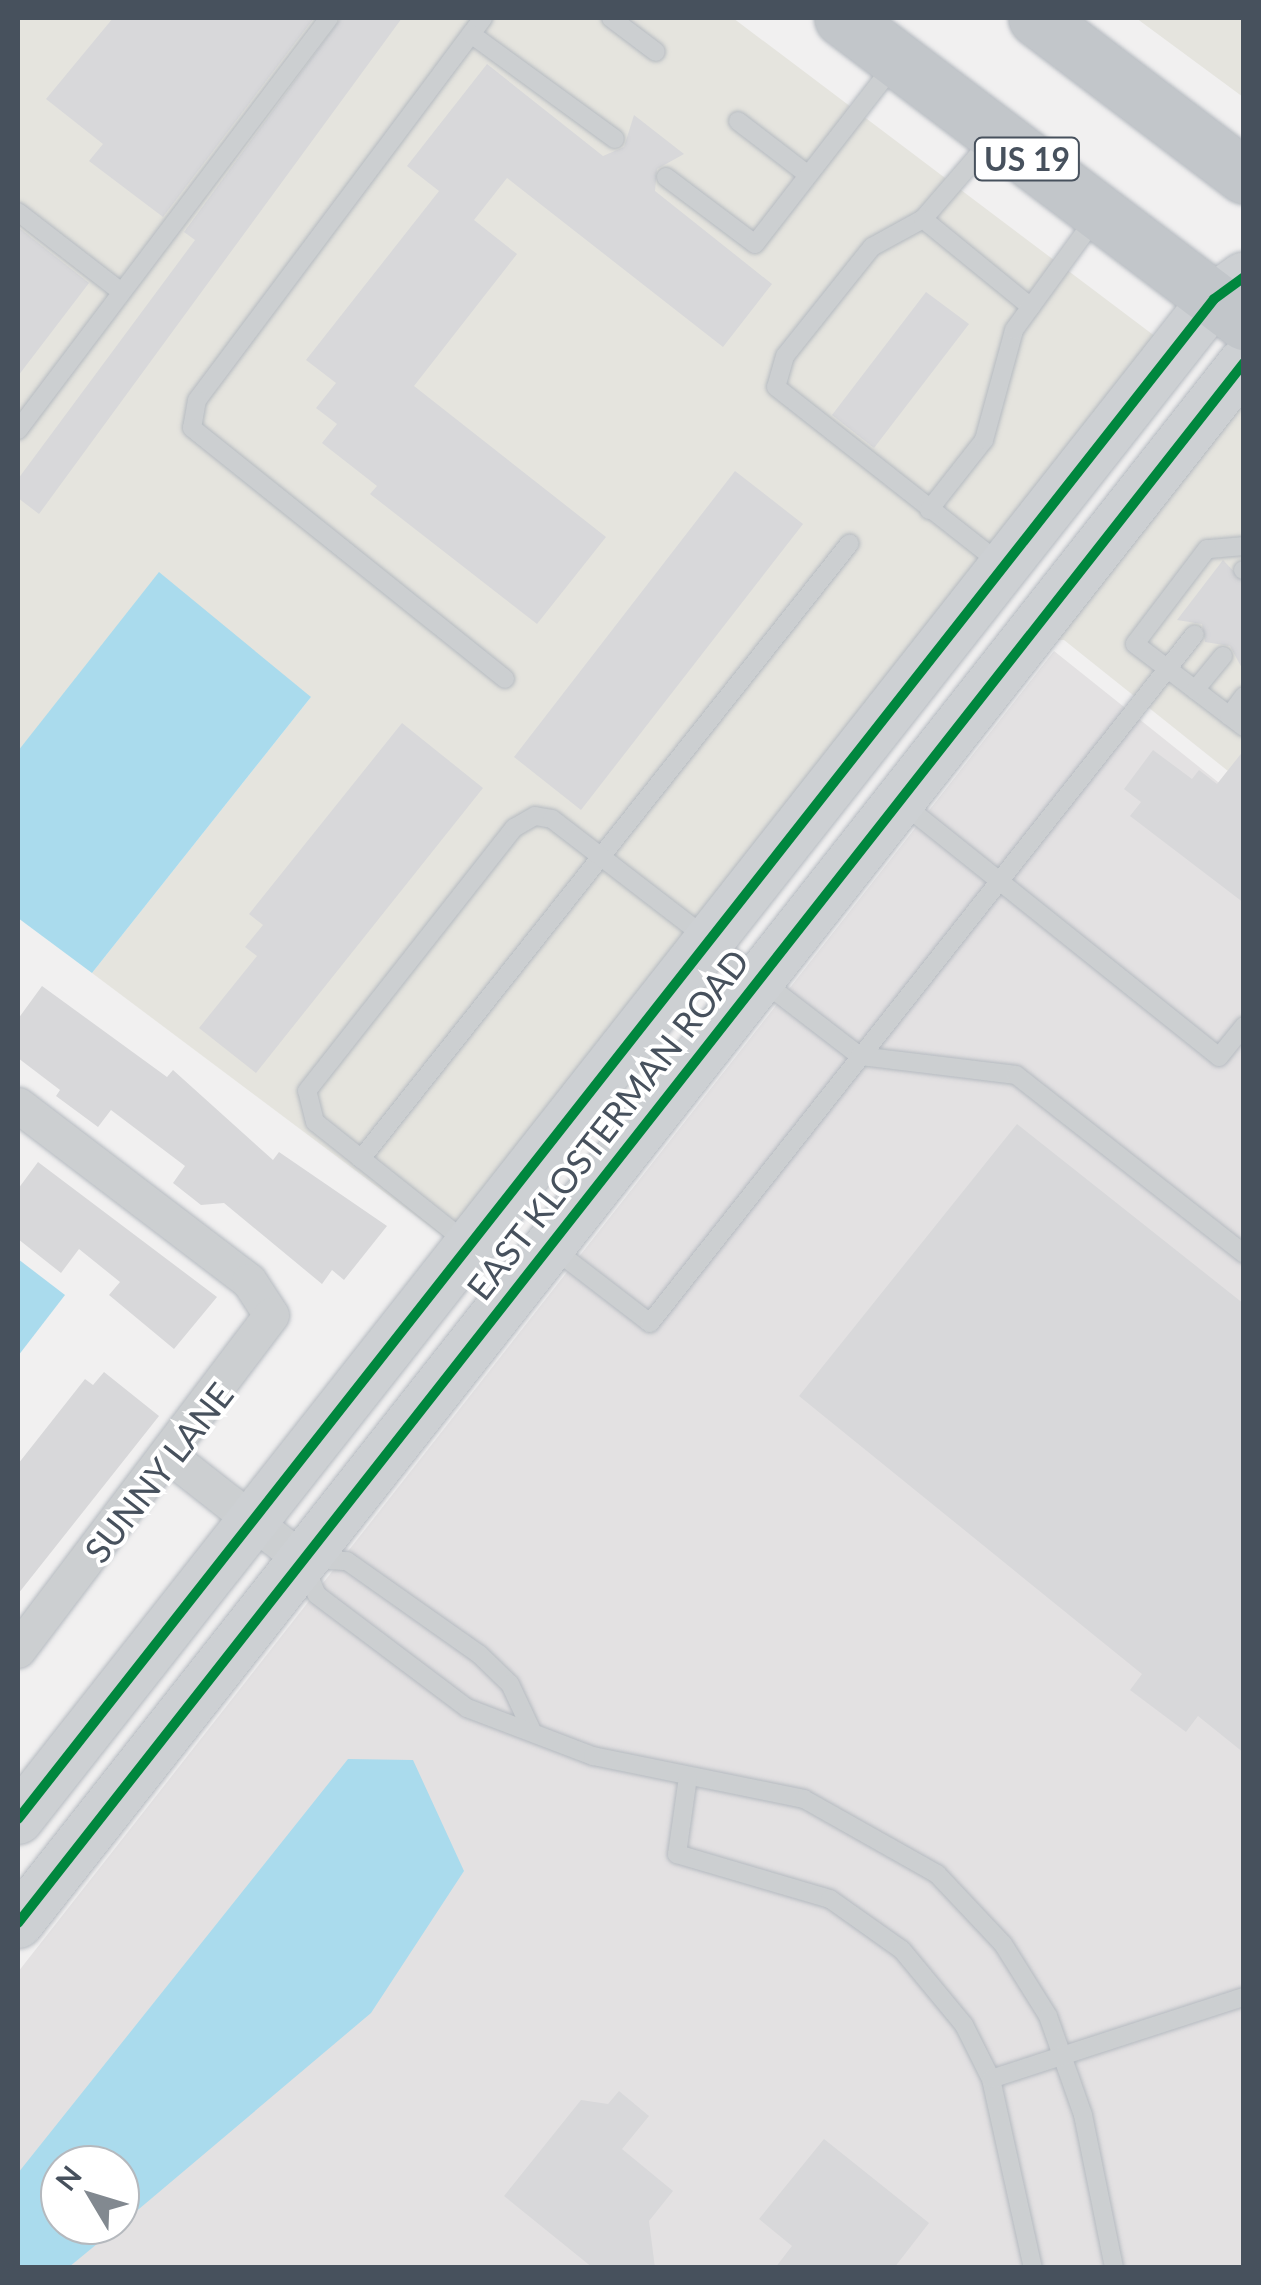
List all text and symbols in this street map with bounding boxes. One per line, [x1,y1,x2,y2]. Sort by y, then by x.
road number: US 19 [972,132,1082,186]
street label: EAST KLOSTERMAN ROAD [457,940,757,1308]
street label: SUNNY LANE [74,1373,242,1571]
north arrow [40,2145,140,2245]
text: N [48,2159,88,2197]

